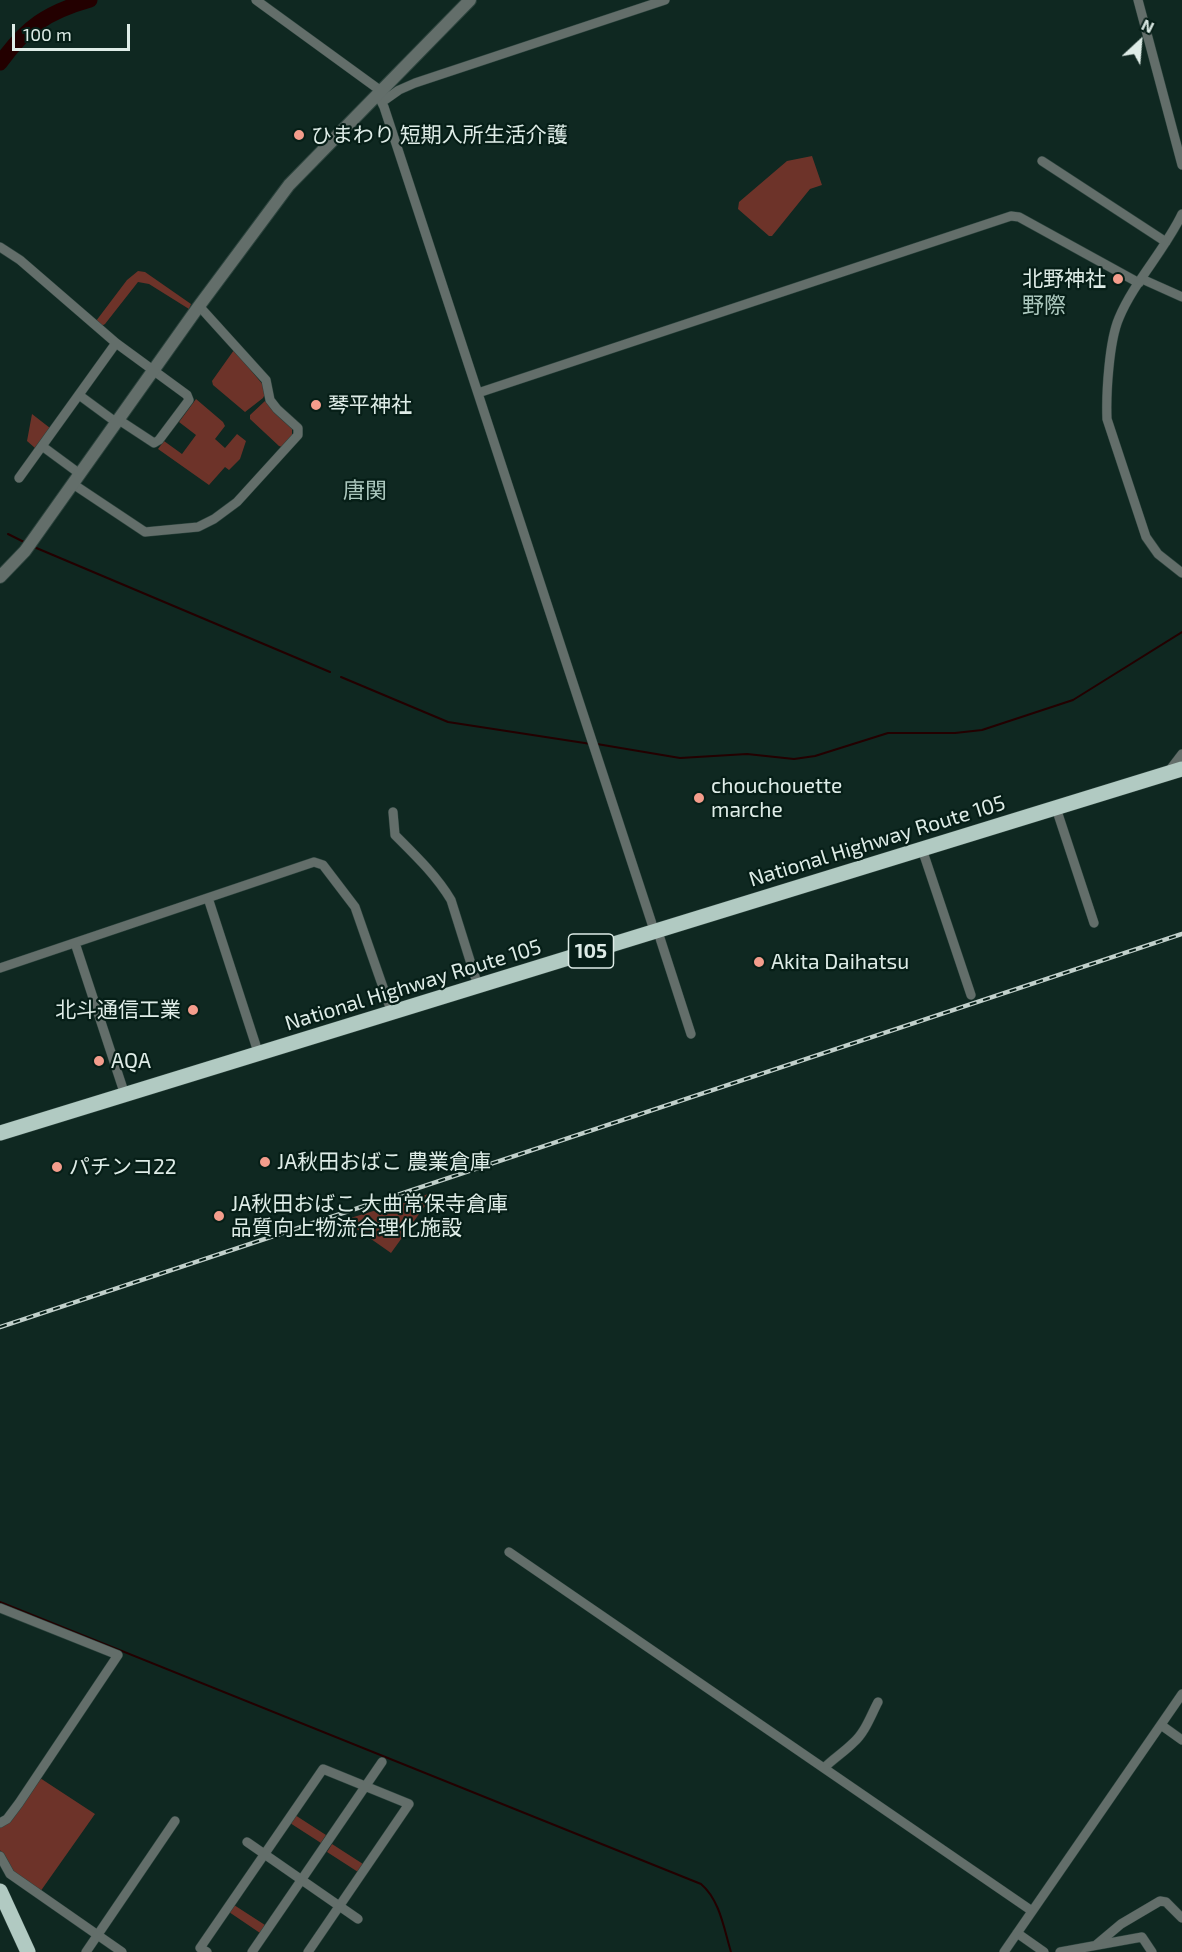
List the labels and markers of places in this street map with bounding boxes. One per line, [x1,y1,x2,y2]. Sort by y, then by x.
place label: ひまわり 短期入所生活介護 [311,122,568,148]
marker: ひまわり 短期入所生活介護 [292,128,306,142]
place label: 北野神社 [1022,266,1106,292]
marker: 北野神社 [1111,272,1125,286]
place label: 琴平神社 [328,392,412,418]
marker: 琴平神社 [309,398,323,412]
place label: chouchouette marche [711,773,842,823]
marker: chouchouette marche [692,791,706,805]
place label: Akita Daihatsu [771,949,909,975]
marker: Akita Daihatsu [752,955,766,969]
place label: 北斗通信工業 [55,997,181,1023]
marker: 北斗通信工業 [186,1003,200,1017]
place label: AQA [111,1048,151,1074]
marker: AQA [92,1054,106,1068]
place label: JA秋田おばこ 農業倉庫 [277,1149,491,1175]
place label: パチンコ22 [69,1154,177,1180]
marker: JA秋田おばこ 農業倉庫 [258,1155,272,1169]
marker: パチンコ22 [50,1160,64,1174]
place label: JA秋田おばこ 大曲常保寺倉庫 品質向上物流合理化施設 [231,1191,508,1241]
marker: JA秋田おばこ 大曲常保寺倉庫 品質向上物流合理化施設 [212,1209,226,1223]

